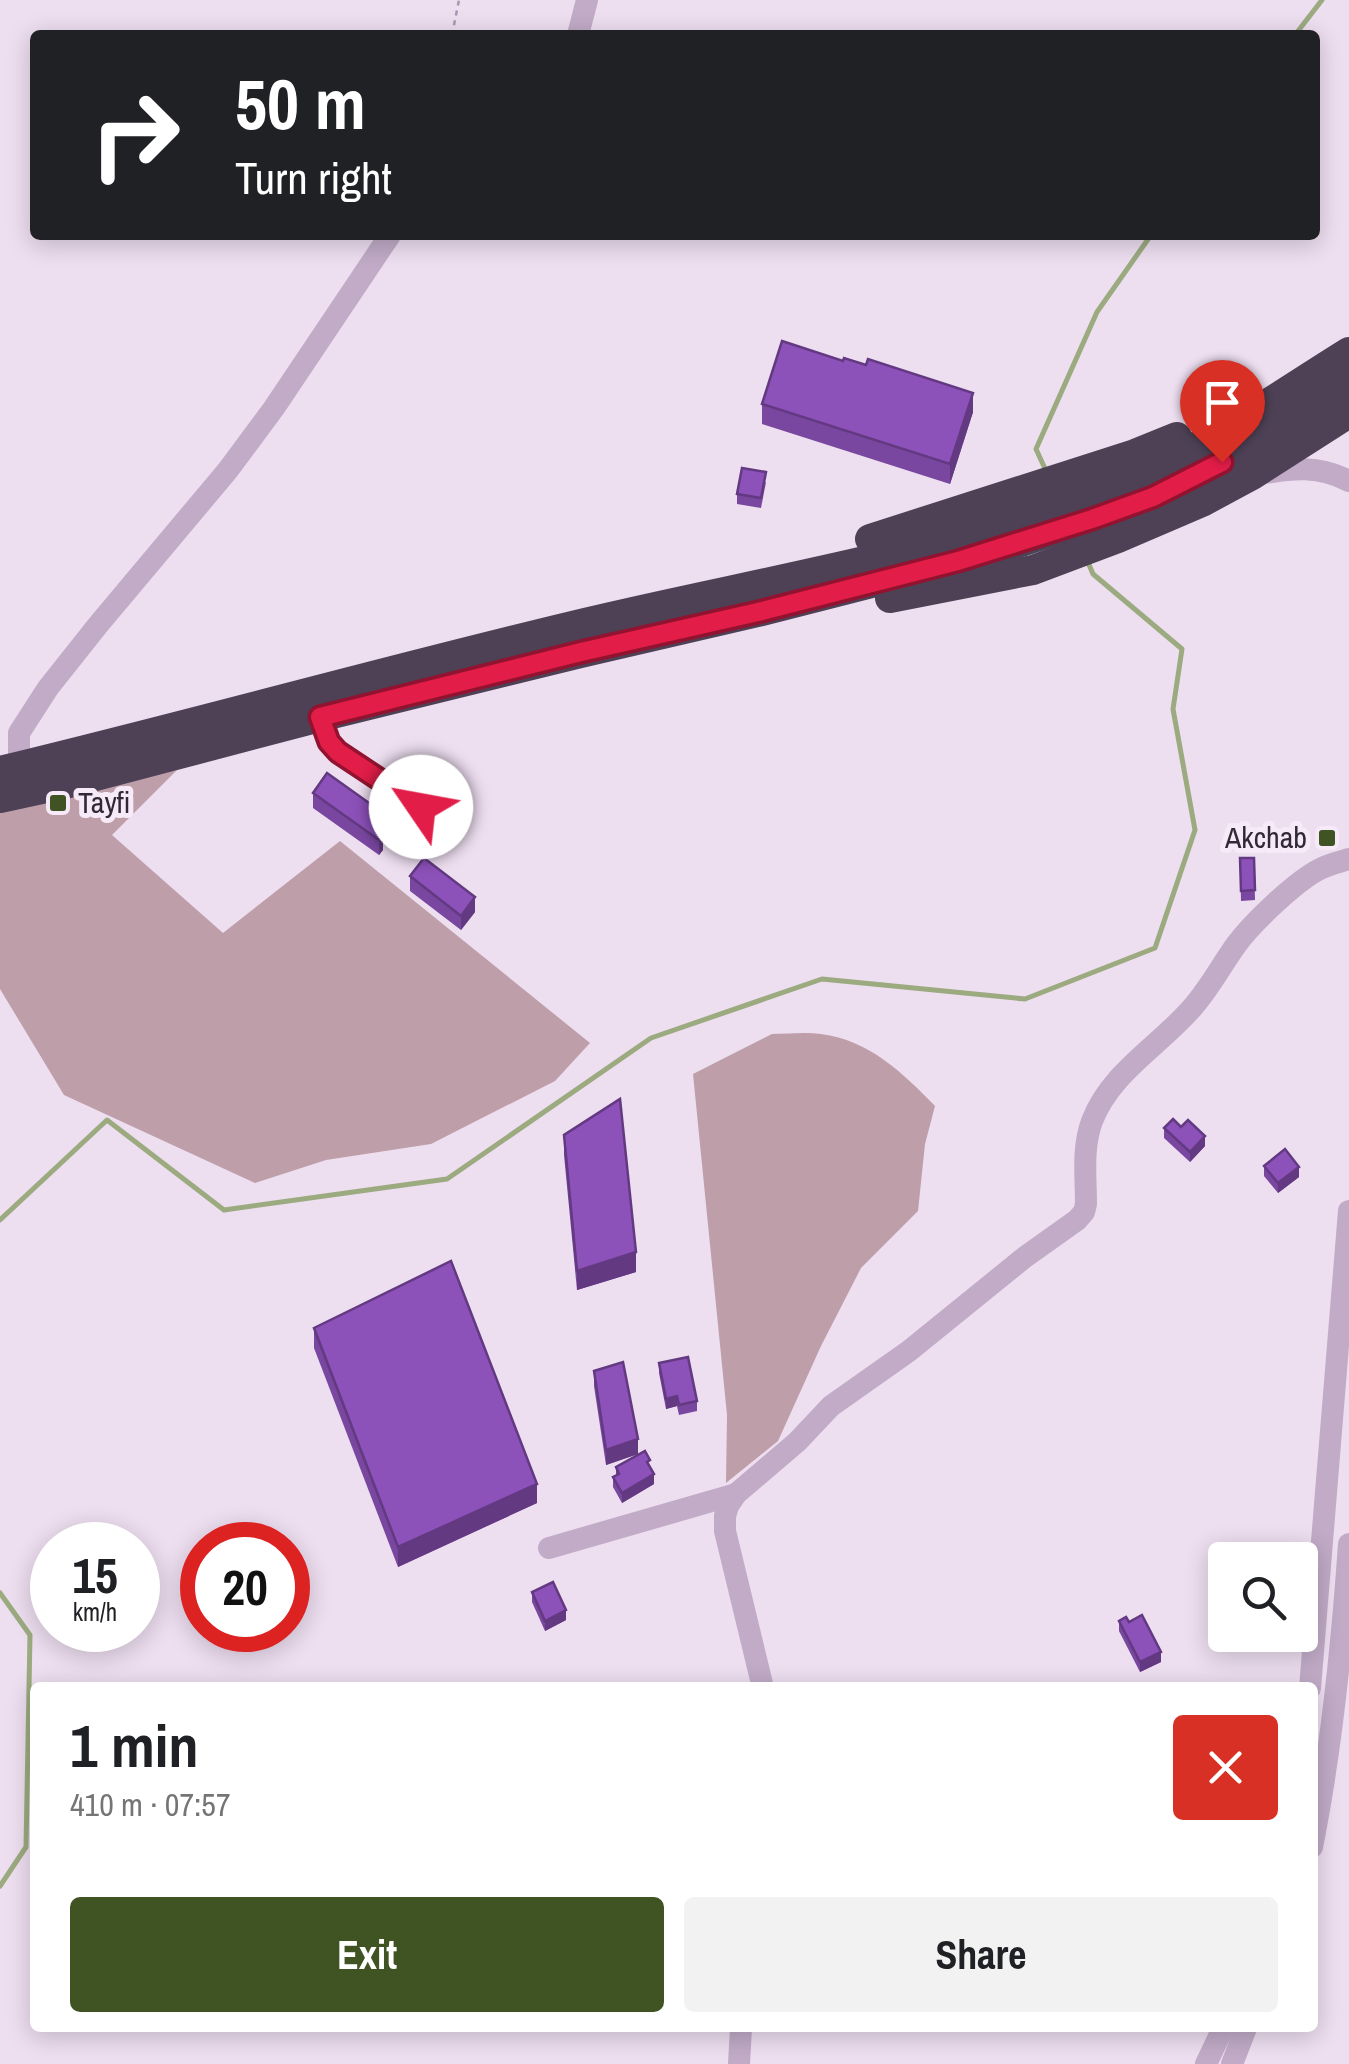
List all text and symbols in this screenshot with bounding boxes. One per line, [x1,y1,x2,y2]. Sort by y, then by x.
text: 50 m [235,57,366,151]
icon: right [70,70,200,200]
text: Turn right [235,147,392,208]
pin [1180,360,1265,463]
icon: arrive [1195,375,1250,430]
position arrow [369,755,473,859]
place label: Tayfi [78,782,130,822]
marker: Tayfi [47,792,69,814]
place label: Akchab [1224,817,1307,857]
marker: Akchab [1316,827,1338,849]
speed limit sign: 20 [180,1522,310,1652]
text: 15 [72,1541,118,1609]
map controls [1208,1542,1318,1652]
button: search [1208,1542,1318,1652]
text: km/h [73,1595,117,1629]
text: 1 min [70,1705,199,1786]
button: close [1173,1715,1278,1820]
text: 410 m · 07:57 [70,1783,230,1826]
button: Exit [70,1897,664,2012]
button: Share [684,1897,1278,2012]

